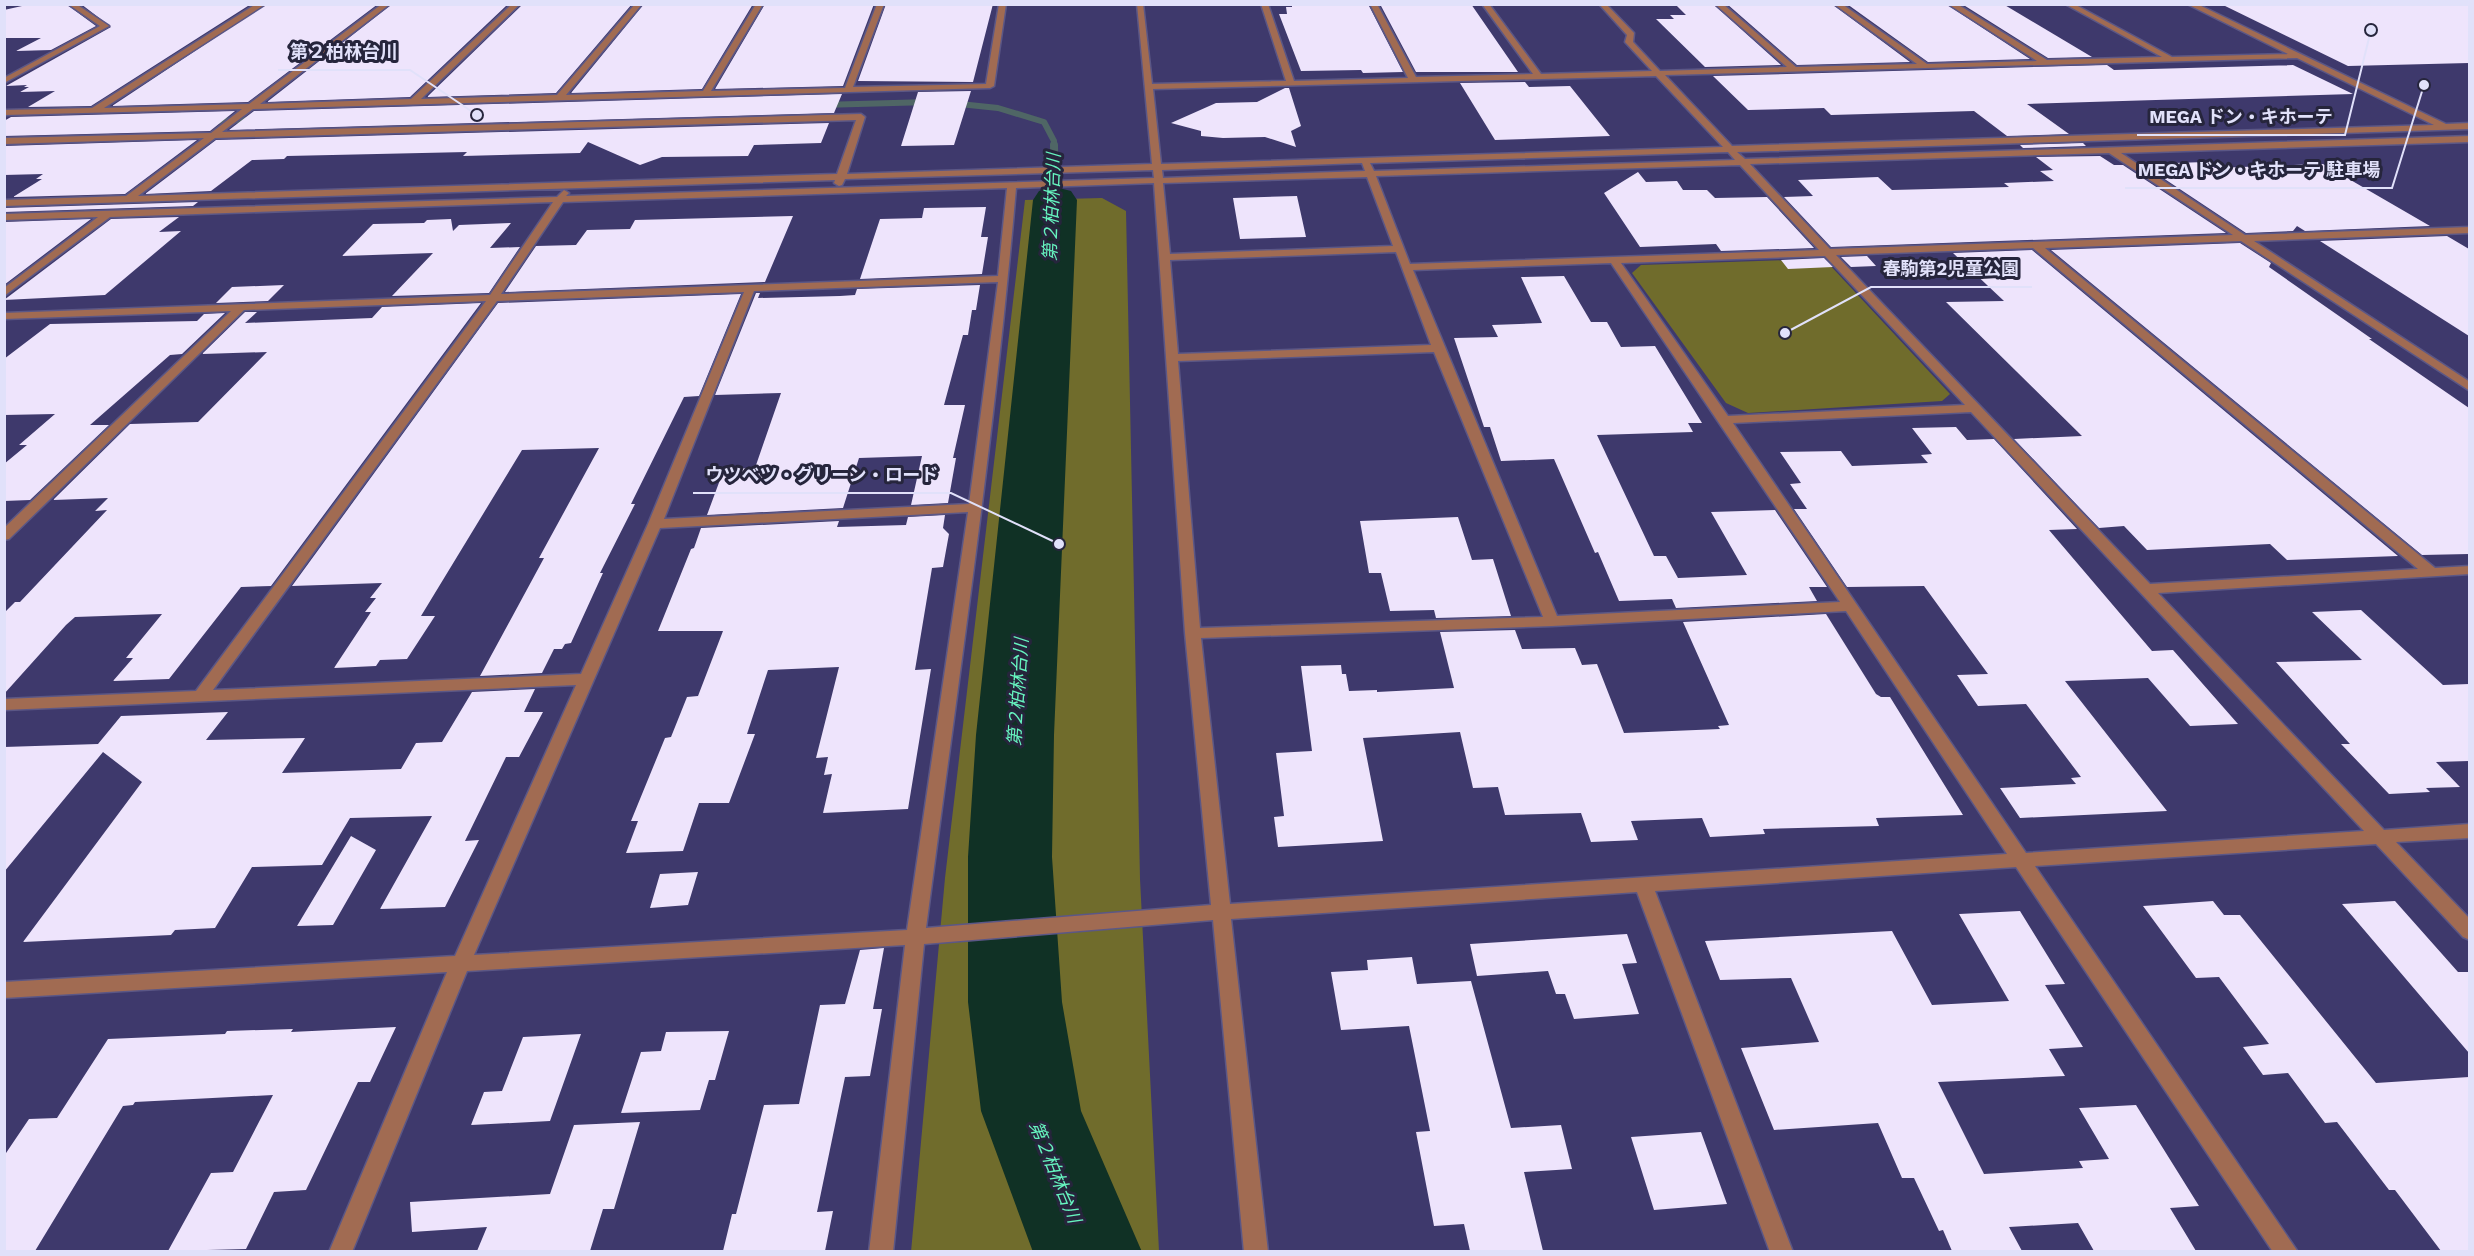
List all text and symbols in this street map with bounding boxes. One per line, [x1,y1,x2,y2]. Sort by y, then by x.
callout: 第２柏林台川 [278,34,410,70]
text: 第２柏林台川 [290,41,398,62]
callout: MEGA ドン・キホーテ [2137,99,2345,135]
text: MEGA ドン・キホーテ [2149,106,2333,127]
water label: 第２柏林台川 [1039,151,1064,261]
callout: MEGA ドン・キホーテ 駐車場 [2125,152,2392,188]
text: MEGA ドン・キホーテ 駐車場 [2138,159,2380,180]
callout: 春駒第2児童公園 [1871,251,2032,287]
text: 春駒第2児童公園 [1883,258,2019,279]
callout: ウツベツ・グリーン・ロード [693,457,951,493]
text: ウツベツ・グリーン・ロード [705,464,939,485]
water label: 第２柏林台川 [1003,635,1032,747]
water label: 第２柏林台川 [1025,1118,1086,1228]

